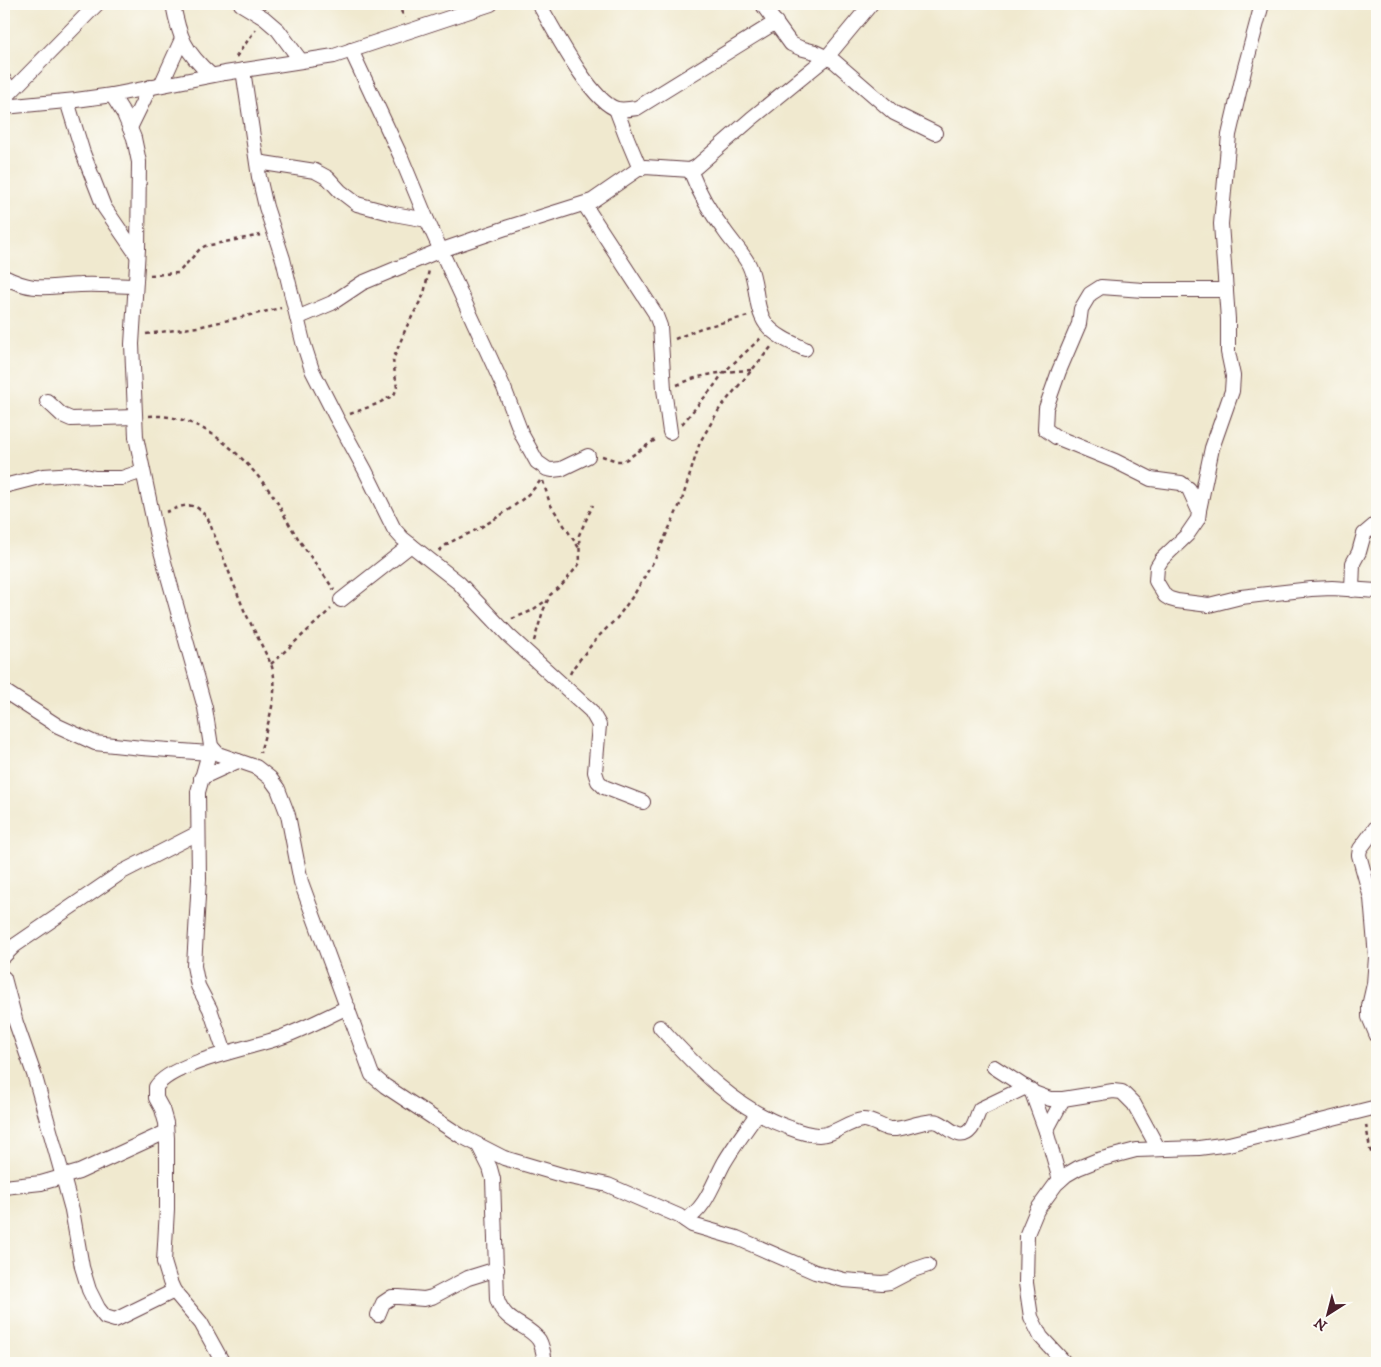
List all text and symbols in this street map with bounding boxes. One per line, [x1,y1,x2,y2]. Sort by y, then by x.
north arrow [1304,1290,1354,1340]
text: N [1311,1313,1331,1334]

